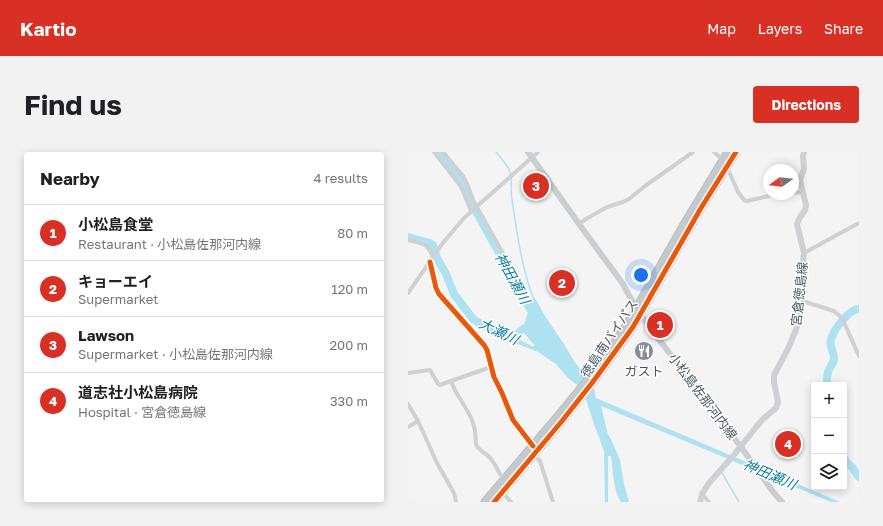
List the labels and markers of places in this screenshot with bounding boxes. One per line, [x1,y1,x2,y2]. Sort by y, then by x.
pin: 3 [523,171,549,201]
pin: 2 [549,268,575,298]
pin: 1 [647,310,673,340]
restaurant icon: ガスト [633,340,655,362]
place label: ガスト [624,363,664,379]
pin: 4 [775,429,801,459]

